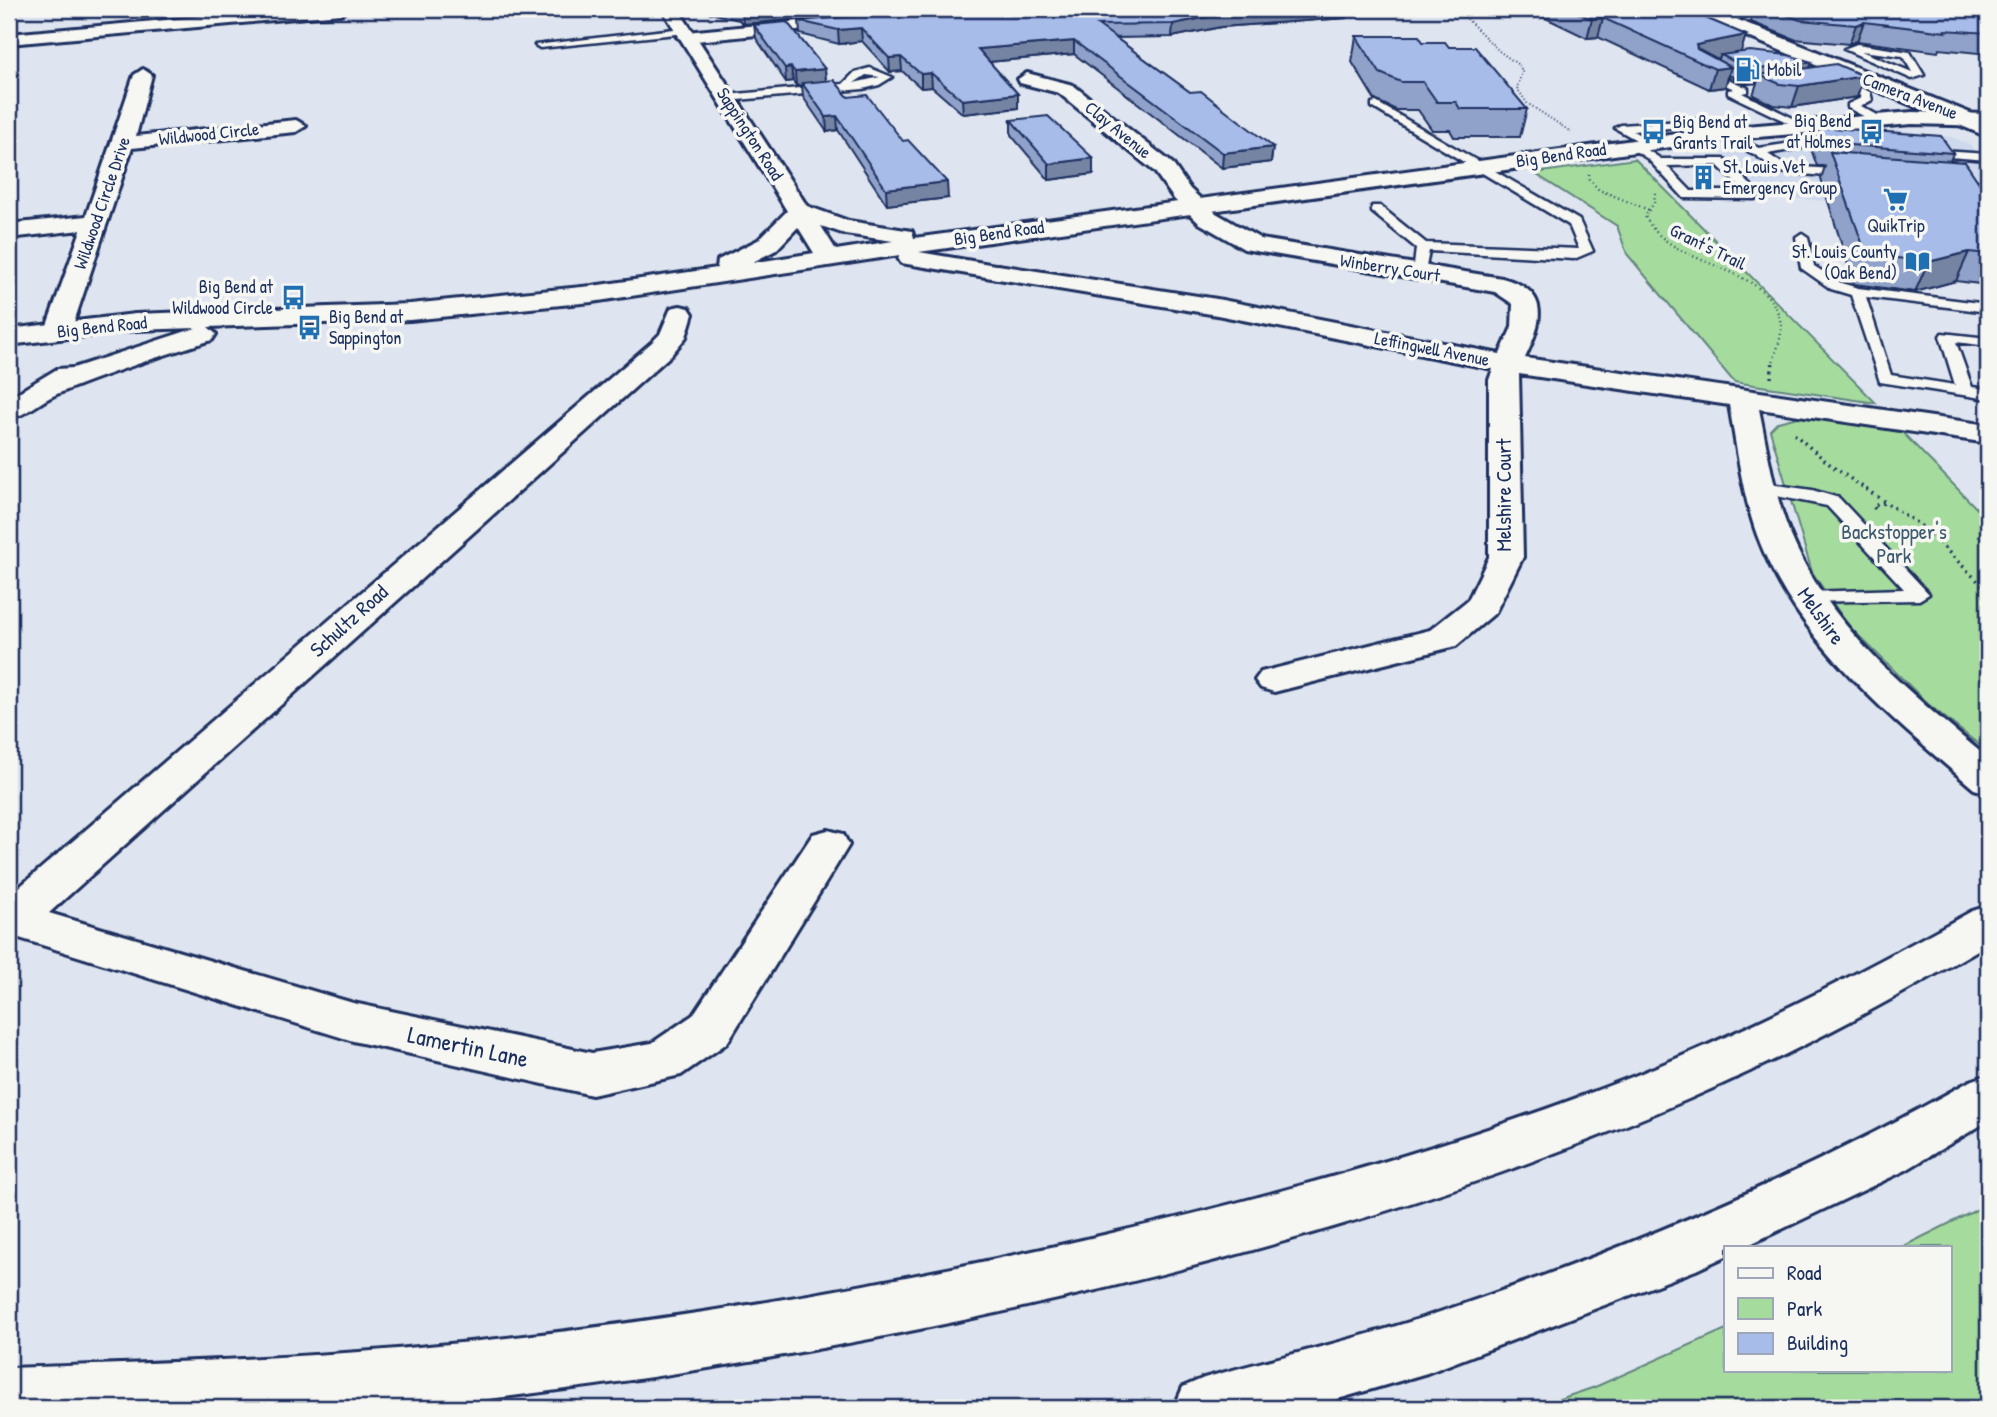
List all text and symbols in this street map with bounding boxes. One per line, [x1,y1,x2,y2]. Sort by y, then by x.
fuel station icon: Mobil [1733,56,1761,84]
place label: Mobil [1767,57,1801,82]
street label: Camera Avenue [1859,66,1961,125]
street label: Sappington Road [711,82,790,185]
street label: Clay Avenue [1080,95,1157,164]
place label: Big Bend at Holmes [1787,108,1851,154]
place label: Big Bend at Grants Trail [1673,109,1752,155]
street label: Wildwood Circle [158,116,260,151]
bus stop icon: Big Bend at Holmes [1857,117,1885,145]
bus stop icon: Big Bend at Grants Trail [1639,118,1667,146]
street label: Wildwood Circle Drive [67,133,136,272]
street label: Big Bend Road [1514,136,1607,173]
place label: St. Louis Vet Emergency Group [1723,154,1837,200]
building icon: St. Louis Vet Emergency Group [1689,163,1717,191]
supermarket icon: QuikTrip [1882,185,1910,213]
place label: QuikTrip [1867,213,1925,238]
street label: Big Bend Road [952,214,1045,251]
street label: Grant's Trail [1666,217,1751,276]
place label: St. Louis County (Oak Bend) [1792,239,1897,285]
street label: Winberry Court [1338,247,1443,288]
library icon: St. Louis County (Oak Bend) [1903,248,1931,276]
place label: Big Bend at Wildwood Circle [172,274,274,320]
bus stop icon: Big Bend at Wildwood Circle [279,283,307,311]
place label: Big Bend at Sappington [329,304,404,350]
street label: Big Bend Road [56,309,148,344]
bus stop icon: Big Bend at Sappington [295,313,323,341]
street label: Leffingwell Avenue [1373,325,1492,372]
street label: Melshire Court [1489,438,1518,552]
park label: Backstopper's Park [1841,517,1947,570]
street label: Schultz Road [303,578,394,664]
street label: Melshire [1791,581,1852,650]
street label: Lamertin Lane [405,1018,532,1074]
legend [1724,1246,1952,1372]
text: Road [1787,1258,1821,1287]
text: Park [1787,1294,1822,1323]
text: Building [1787,1328,1848,1357]

